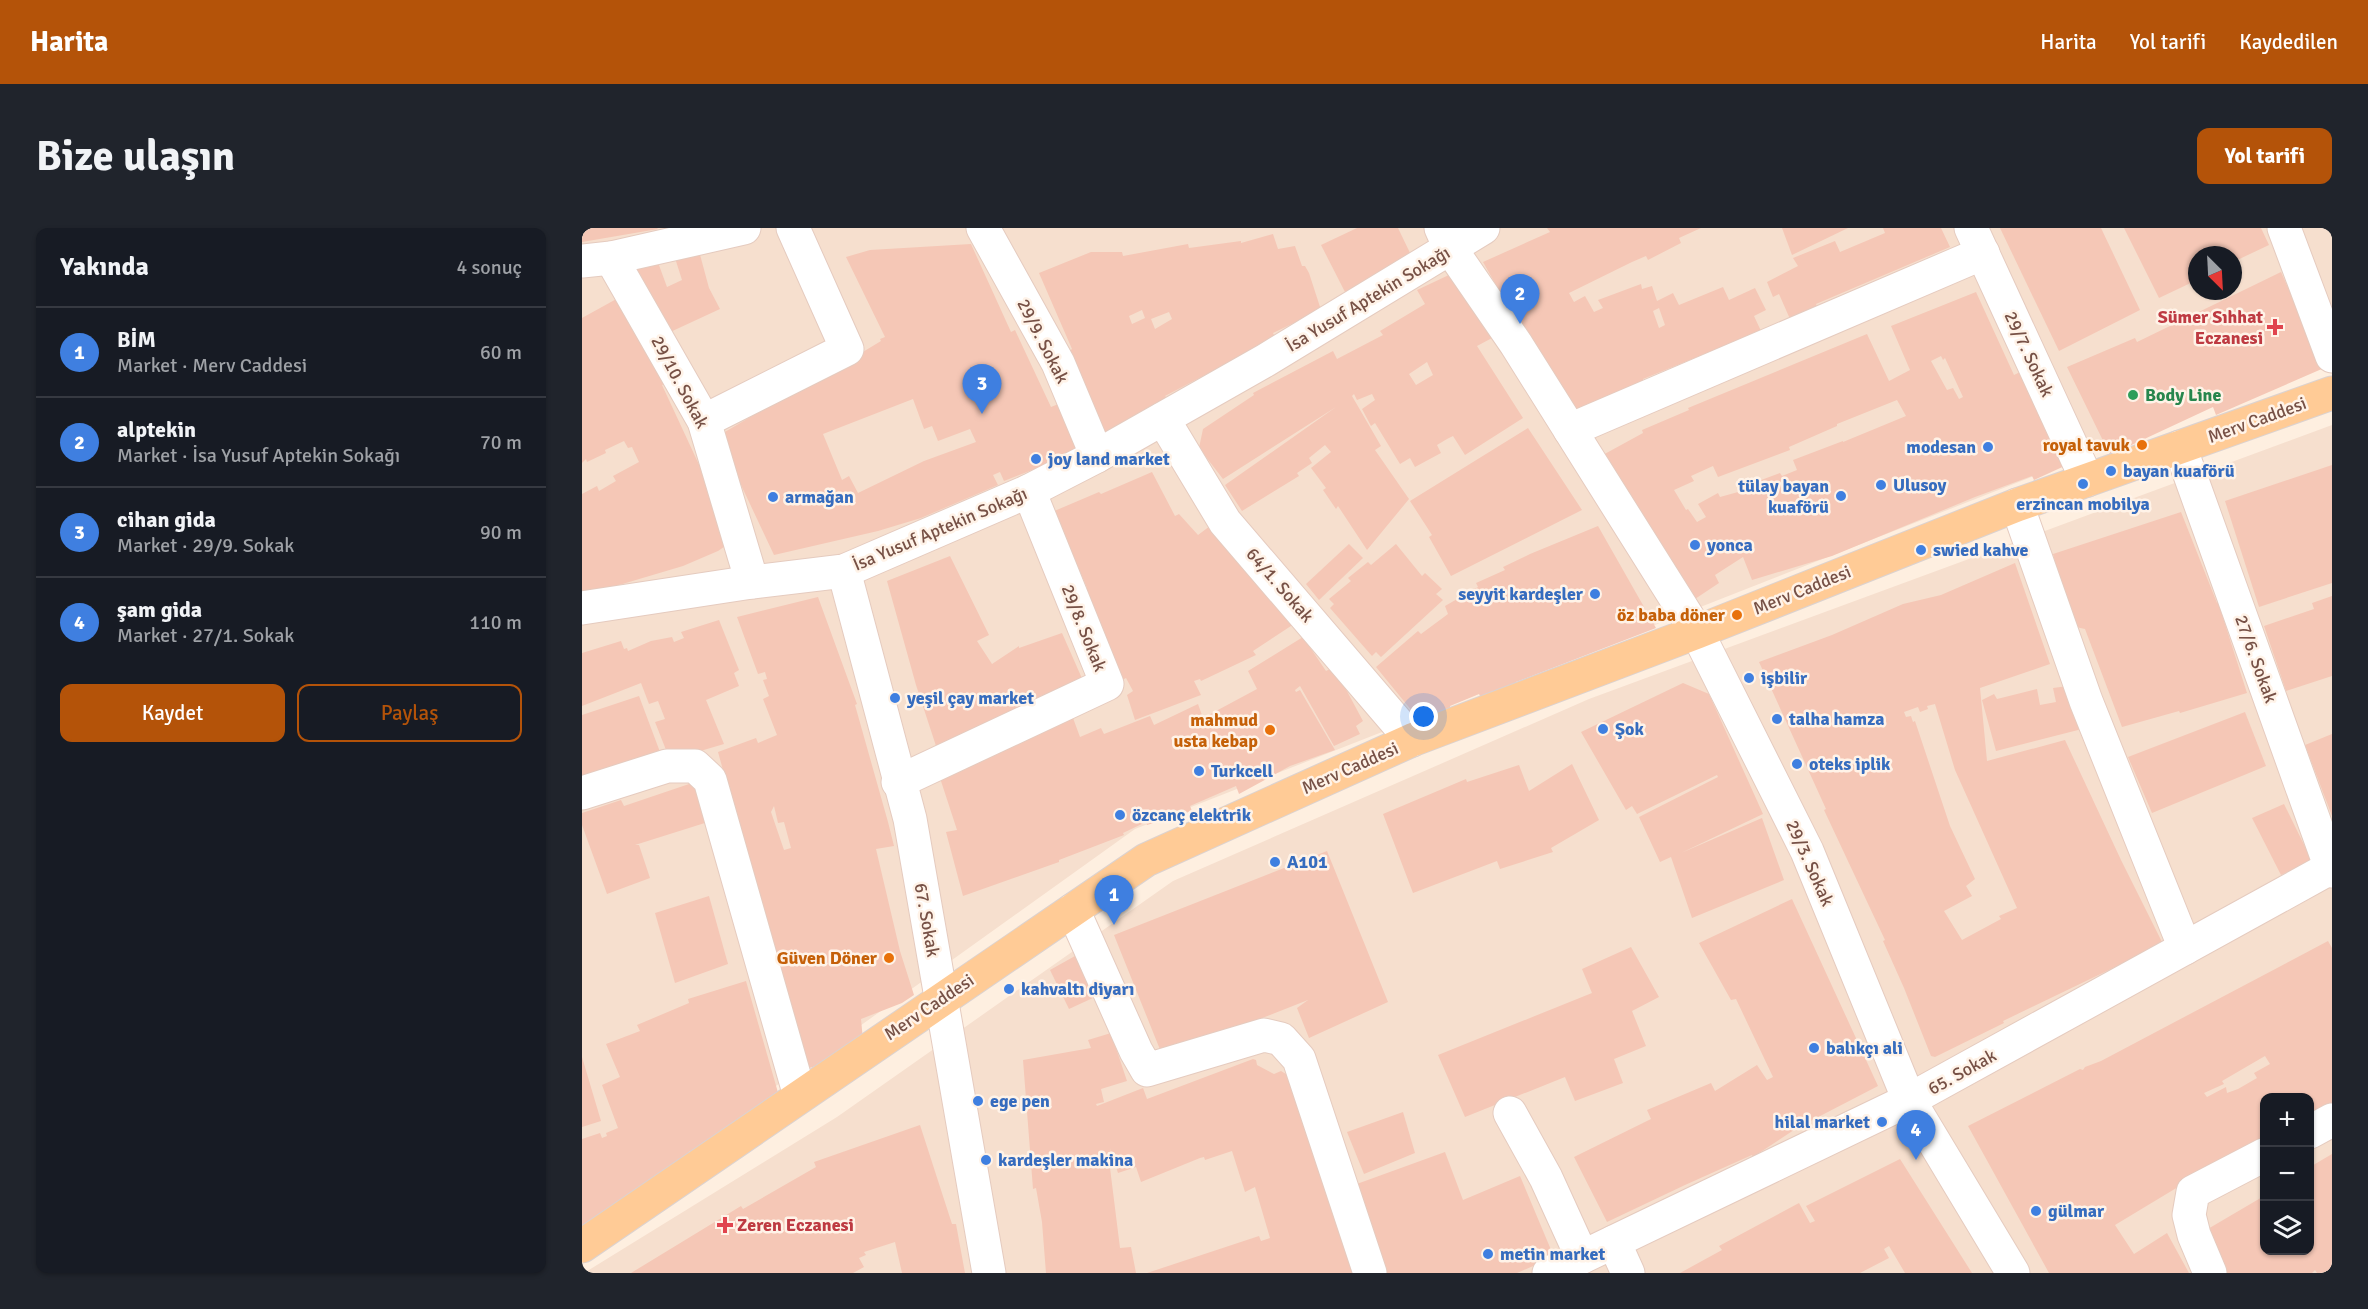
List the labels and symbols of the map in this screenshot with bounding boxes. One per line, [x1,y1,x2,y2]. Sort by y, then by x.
street label: İsa Yusuf Aptekin Sokağı [1282,241,1454,357]
north arrow [2188,246,2242,300]
pin: 2 [1500,274,1540,324]
street label: 29/9. Sokak [1012,295,1074,387]
place label: Sümer Sıhhat Eczanesi [2158,306,2263,349]
street label: 29/7. Sokak [2000,308,2058,400]
marker: Sümer Sıhhat Eczanesi [2268,320,2282,334]
street label: 29/10. Sokak [646,332,714,432]
pin: 3 [962,364,1002,414]
place label: Body Line [2145,384,2221,406]
marker: Body Line [2126,388,2140,402]
street label: Merv Caddesi [2205,392,2309,448]
place label: royal tavuk [2043,434,2131,456]
place label: modesan [1906,436,1976,458]
marker: royal tavuk [2135,438,2149,452]
marker: modesan [1981,440,1995,454]
place label: joy land market [1048,448,1170,470]
marker: joy land market [1029,452,1043,466]
place label: bayan kuaförü [2123,460,2235,482]
marker: bayan kuaförü [2104,464,2118,478]
place label: Ulusoy [1893,474,1947,496]
place label: tülay bayan kuaförü [1737,475,1829,518]
marker: erzincan mobilya [2076,477,2090,491]
marker: Ulusoy [1874,478,1888,492]
street label: İsa Yusuf Aptekin Sokağı [850,482,1030,576]
place label: armağan [785,486,854,508]
marker: tülay bayan kuaförü [1834,489,1848,503]
marker: armağan [766,490,780,504]
place label: erzincan mobilya [2016,493,2150,515]
place label: yonca [1706,534,1753,556]
marker: yonca [1688,538,1702,552]
place label: swied kahve [1933,539,2029,561]
street label: 64/1. Sokak [1242,543,1318,627]
marker: swied kahve [1914,543,1928,557]
street label: Merv Caddesi [1750,560,1854,620]
street label: 29/8. Sokak [1057,581,1111,675]
place label: seyyit kardeşler [1458,583,1584,605]
marker: seyyit kardeşler [1588,587,1602,601]
place label: öz baba döner [1617,604,1726,626]
marker: öz baba döner [1730,608,1744,622]
street label: 27/6. Sokak [2230,612,2282,706]
place label: işbilir [1761,667,1808,689]
marker: işbilir [1742,671,1756,685]
place label: yeşil çay market [906,687,1034,709]
marker: yeşil çay market [888,691,902,705]
your location [1409,702,1438,731]
place label: talha hamza [1788,708,1884,730]
place label: mahmud usta kebap [1174,709,1258,752]
marker: talha hamza [1770,712,1784,726]
place label: Şok [1615,718,1644,740]
marker: Şok [1596,722,1610,736]
marker: mahmud usta kebap [1263,723,1277,737]
street label: Merv Caddesi [1298,737,1402,799]
place label: oteks iplik [1809,753,1891,775]
marker: oteks iplik [1790,757,1804,771]
place label: Turkcell [1211,760,1274,782]
marker: Turkcell [1192,764,1206,778]
place label: özcanç elektrik [1132,804,1252,826]
marker: özcanç elektrik [1113,808,1127,822]
street label: 29/3. Sokak [1781,817,1839,909]
place label: A101 [1287,851,1328,873]
marker: A101 [1268,855,1282,869]
pin: 1 [1094,876,1134,925]
street label: 67. Sokak [910,881,944,959]
place label: Güven Döner [777,947,878,969]
marker: Güven Döner [882,951,896,965]
street label: Merv Caddesi [880,969,978,1045]
place label: kahvaltı diyarı [1021,978,1134,1000]
marker: kahvaltı diyarı [1002,982,1016,996]
place label: balıkçı ali [1826,1037,1903,1059]
marker: balıkçı ali [1807,1041,1821,1055]
street label: 65. Sokak [1924,1044,2000,1100]
place label: ege pen [990,1090,1050,1112]
marker: ege pen [971,1094,985,1108]
pin: 4 [1896,1110,1936,1160]
place label: hilal market [1775,1111,1870,1133]
marker: hilal market [1875,1115,1889,1129]
place label: kardeşler makina [998,1149,1133,1171]
marker: kardeşler makina [979,1153,993,1167]
place label: gülmar [2048,1200,2105,1222]
marker: gülmar [2029,1204,2043,1218]
place label: Zeren Eczanesi [737,1214,854,1236]
marker: Zeren Eczanesi [718,1218,732,1232]
place label: metin market [1500,1243,1605,1265]
marker: metin market [1481,1247,1495,1261]

